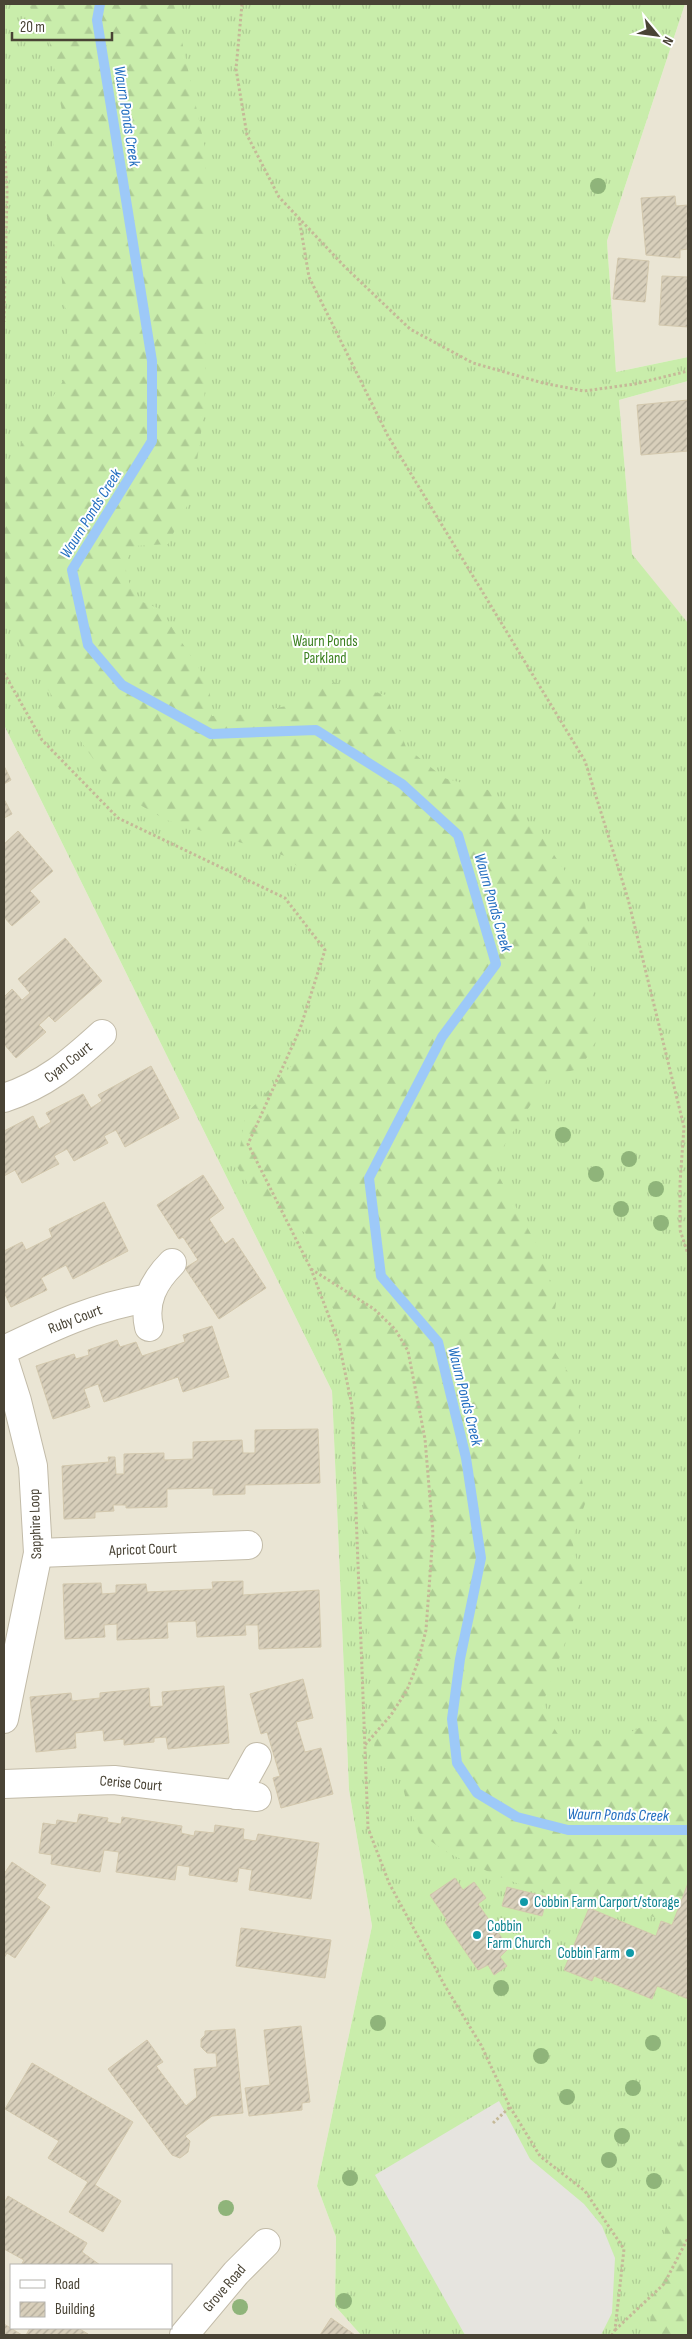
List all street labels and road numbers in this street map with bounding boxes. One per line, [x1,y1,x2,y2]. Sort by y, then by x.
street label: Cyan Court [40,1037,97,1087]
street label: Ruby Court [46,1300,105,1338]
street label: Sapphire Loop [25,1488,46,1559]
street label: Apricot Court [108,1539,178,1560]
street label: Cerise Court [99,1771,163,1796]
street label: Grove Road [199,2261,250,2316]

